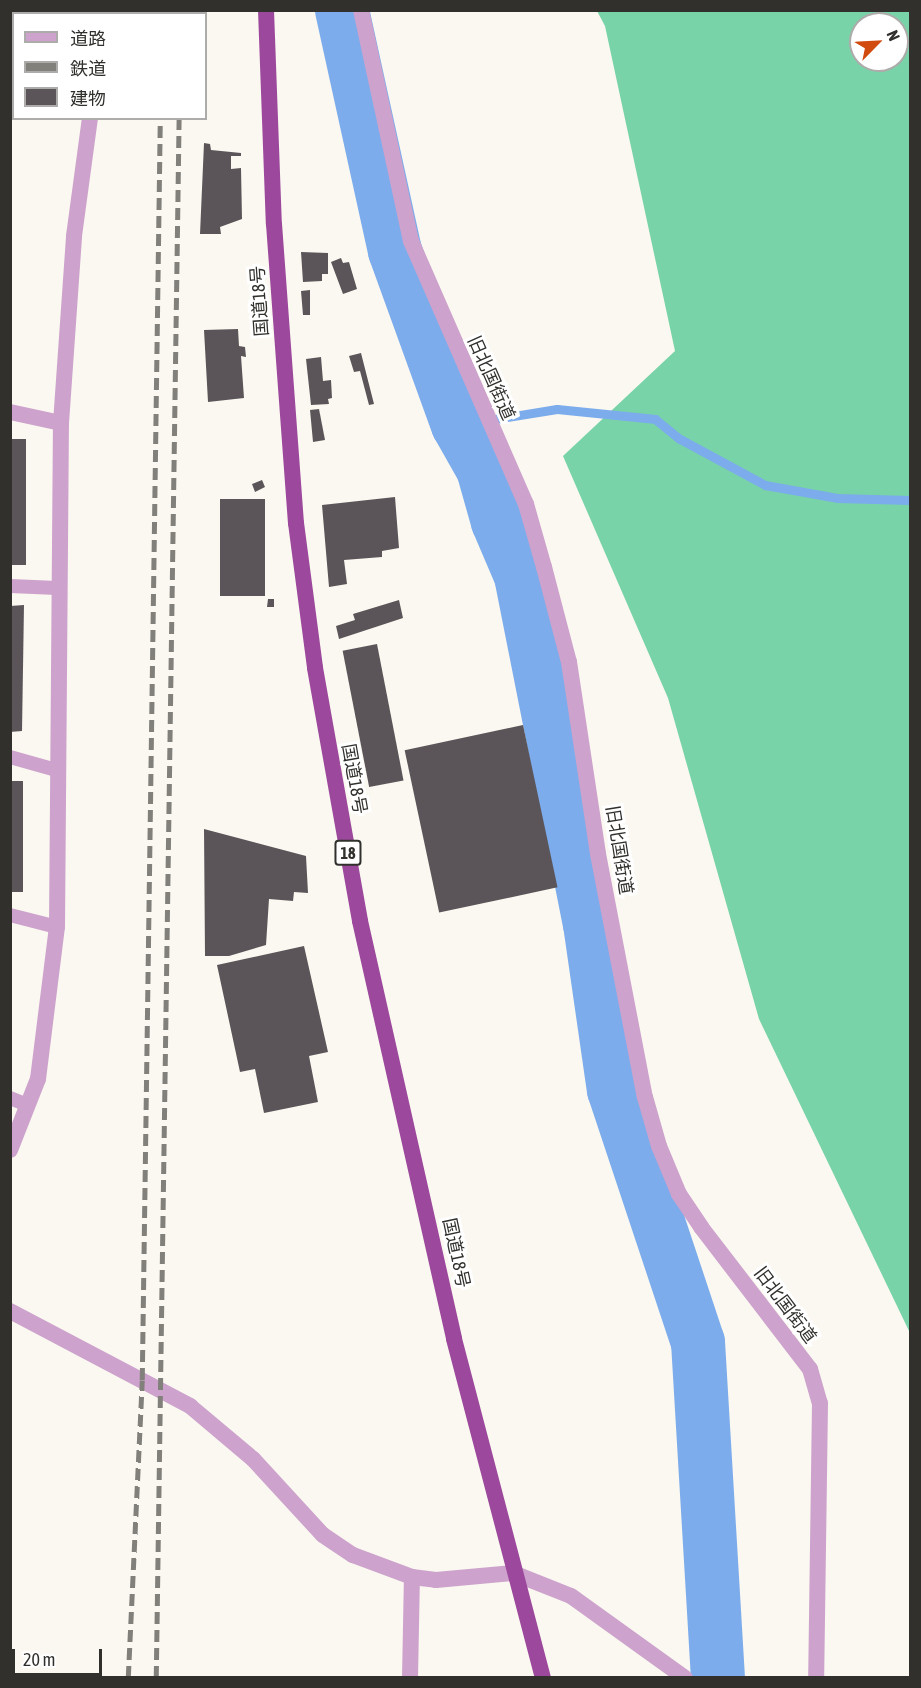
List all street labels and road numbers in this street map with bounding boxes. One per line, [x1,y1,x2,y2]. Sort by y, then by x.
street label: 国道18号 [247,265,273,337]
street label: 旧北国街道 [463,332,519,424]
street label: 国道18号 [337,742,371,816]
street label: 旧北国街道 [601,804,637,896]
road number: 18 [333,840,363,866]
street label: 国道18号 [438,1216,474,1290]
street label: 旧北国街道 [749,1263,821,1347]

